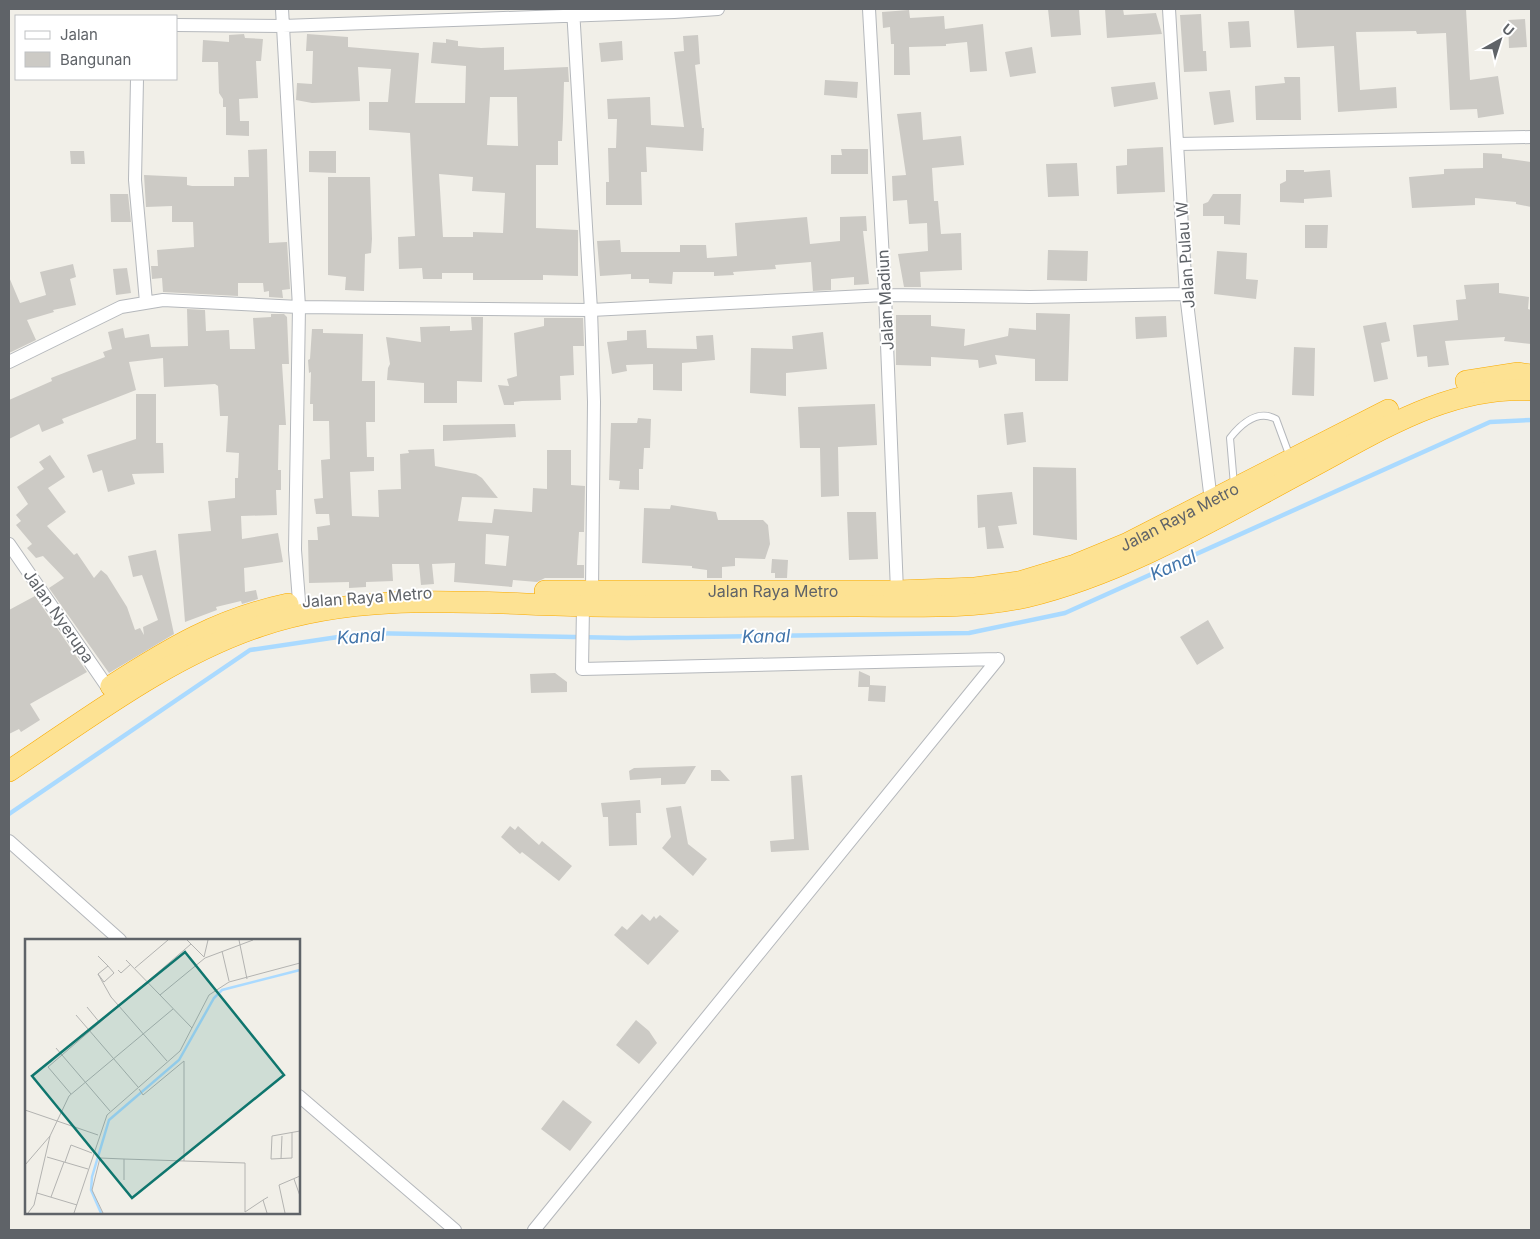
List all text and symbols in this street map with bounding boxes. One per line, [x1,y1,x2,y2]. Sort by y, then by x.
legend [15,15,178,80]
north arrow [1475,15,1525,65]
text: U [1499,20,1518,39]
text: Jalan [60,25,98,44]
text: Bangunan [60,50,131,69]
street label: Jalan Pulau W [1171,201,1199,309]
street label: Jalan Madiun [872,249,898,351]
street label: Jalan Raya Metro [1117,478,1242,555]
water label: Kanal [1147,545,1200,584]
street label: Jalan Nyerupa [19,565,99,667]
street label: Jalan Raya Metro [708,581,838,601]
street label: Jalan Raya Metro [301,582,433,612]
water label: Kanal [336,624,387,648]
water label: Kanal [742,625,791,647]
inset map [25,939,300,1214]

